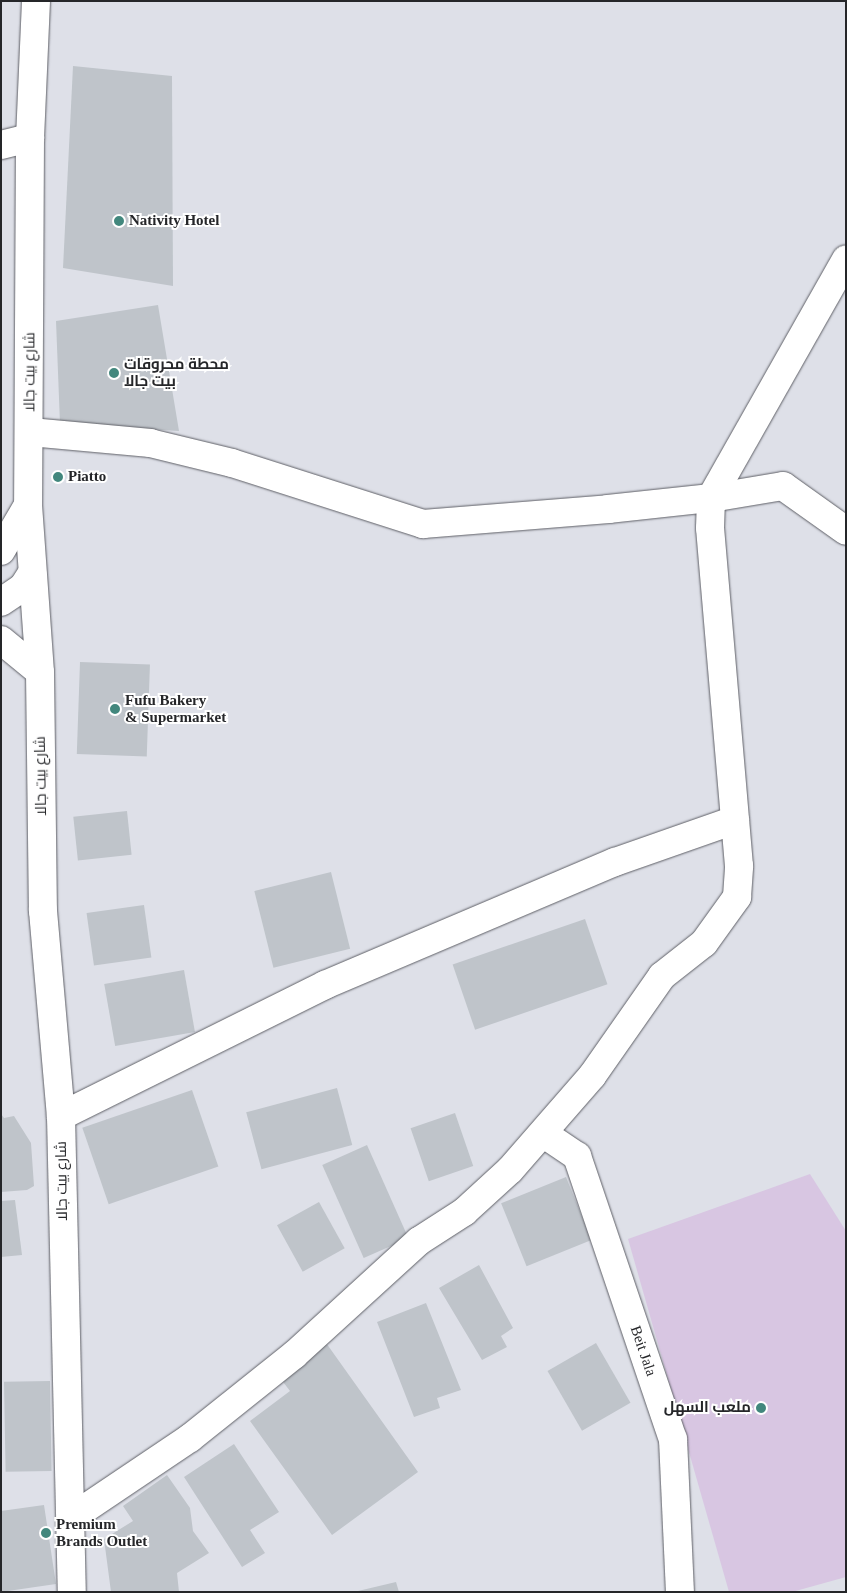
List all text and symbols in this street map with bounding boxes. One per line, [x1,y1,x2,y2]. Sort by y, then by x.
place label: Nativity Hotel [129,212,219,230]
marker: Nativity Hotel [113,215,125,227]
street label: شارع بيت جالا [21,332,39,412]
place label: محطة محروقات بيت جالا [124,355,229,390]
marker: محطة محروقات بيت جالا [108,367,120,379]
place label: Piatto [68,468,106,486]
marker: Piatto [52,471,64,483]
place label: Fufu Bakery & Supermarket [125,691,226,726]
marker: Fufu Bakery & Supermarket [109,703,121,715]
street label: شارع بيت جالا [31,736,51,816]
street label: شارع بيت جالا [52,1141,72,1221]
street label: Beit Jala [626,1323,660,1379]
place label: ملعب السهل [664,1399,751,1417]
marker: ملعب السهل [755,1402,767,1414]
place label: Premium Brands Outlet [56,1515,147,1550]
marker: Premium Brands Outlet [40,1527,52,1539]

